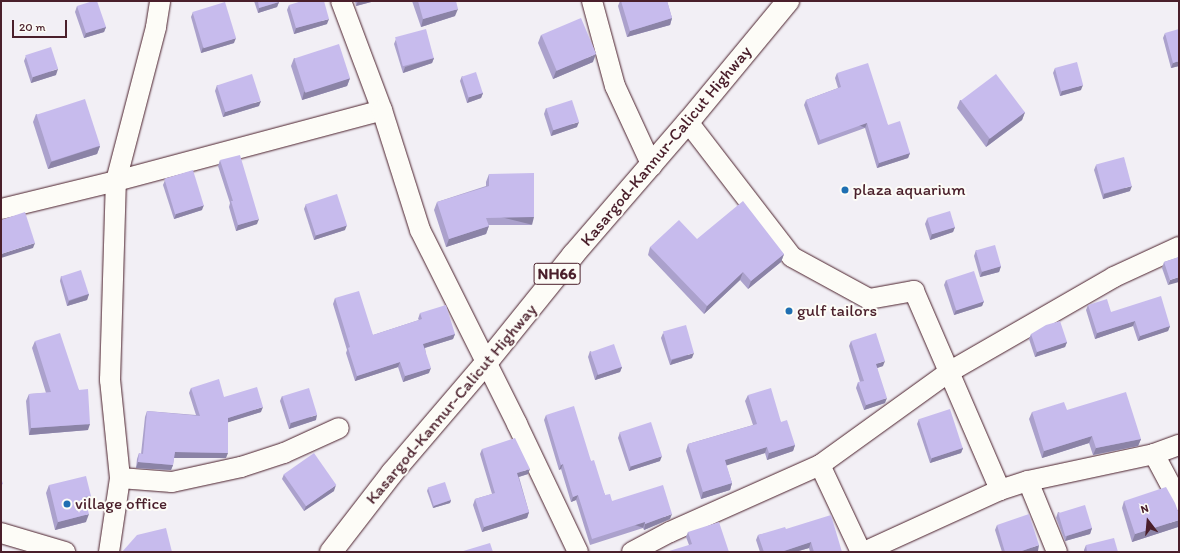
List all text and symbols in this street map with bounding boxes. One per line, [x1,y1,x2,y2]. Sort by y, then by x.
scale bar [14,12,69,38]
text: 20 m [19,20,46,34]
street label: Kasargod-Kannur-Calicut Highway [576,42,756,250]
place label: plaza aquarium [853,180,966,200]
marker: plaza aquarium [840,185,850,195]
road number: NH66 [533,260,581,288]
street label: Kasargod-Kannur-Calicut Highway [361,300,541,508]
place label: gulf tailors [797,301,878,321]
marker: gulf tailors [784,306,794,316]
place label: village office [75,494,167,514]
marker: village office [62,499,72,509]
north arrow [1128,501,1168,541]
text: N [1139,502,1150,516]

